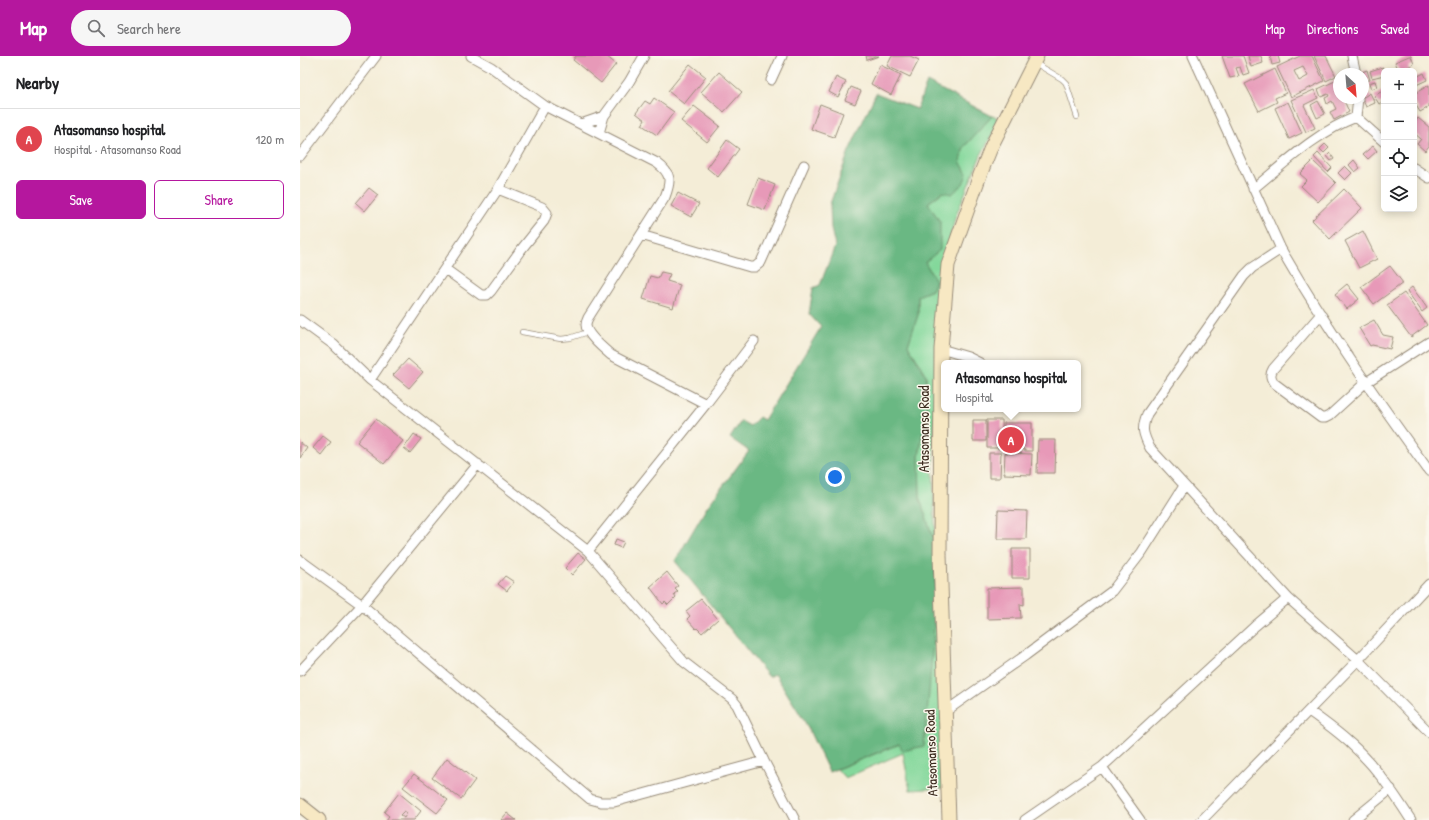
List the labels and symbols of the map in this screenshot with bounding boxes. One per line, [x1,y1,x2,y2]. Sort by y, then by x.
north arrow [1333,68,1369,104]
street label: Atasomanso Road [914,385,933,472]
pin: A [998,425,1024,455]
your location [825,467,845,487]
street label: Atasomanso Road [919,709,942,797]

